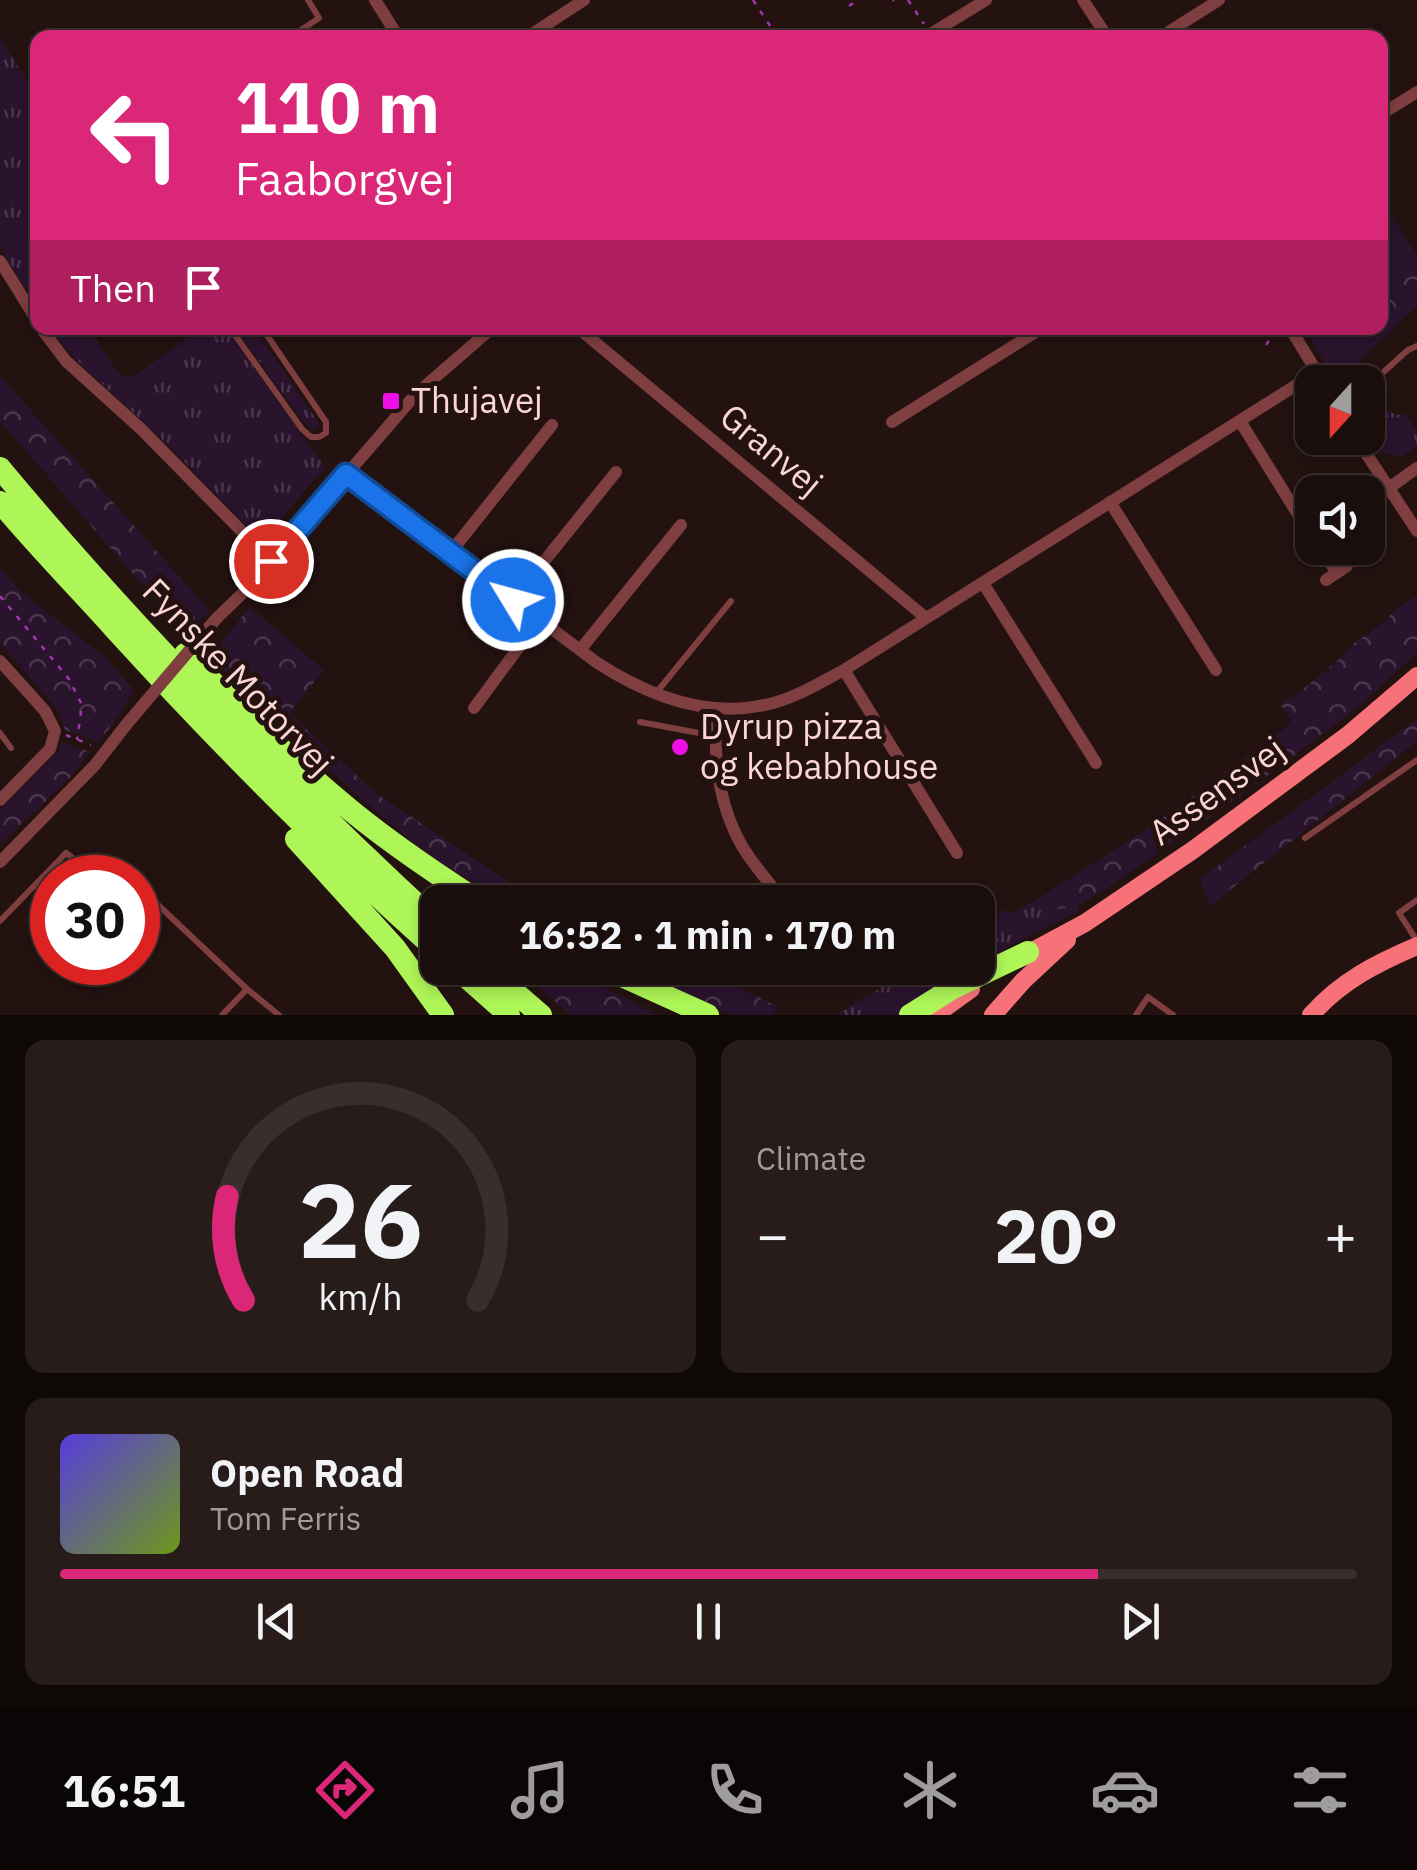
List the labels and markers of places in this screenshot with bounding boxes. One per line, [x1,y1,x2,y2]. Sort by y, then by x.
place label: Thujavej [411,377,543,423]
marker: Thujavej [380,390,402,412]
pin [229,519,314,604]
place label: Dyrup pizza og kebabhouse [700,703,938,789]
marker: Dyrup pizza og kebabhouse [669,736,691,758]

